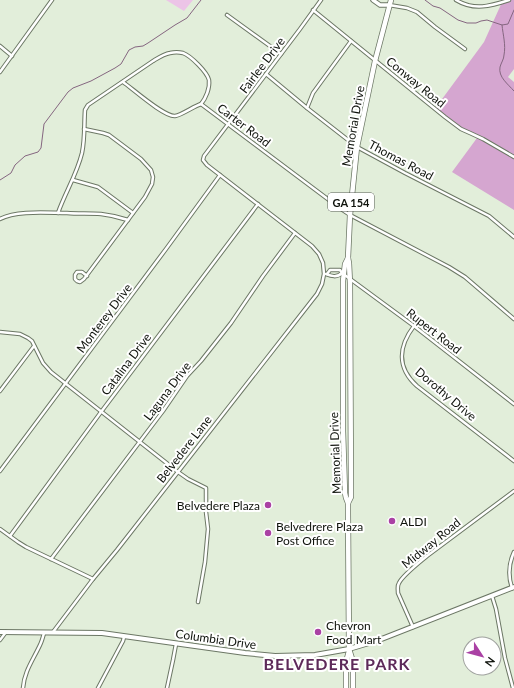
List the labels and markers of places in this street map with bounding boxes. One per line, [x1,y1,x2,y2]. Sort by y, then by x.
place label: Belvedere Plaza [177,498,260,513]
marker: Belvedere Plaza [263,500,273,510]
place label: ALDI [400,514,427,529]
marker: ALDI [387,516,397,526]
place label: Belvedrere Plaza Post Office [276,519,363,548]
marker: Belvedrere Plaza Post Office [263,528,273,538]
place label: Chevron Food Mart [326,618,382,647]
marker: Chevron Food Mart [313,627,323,637]

